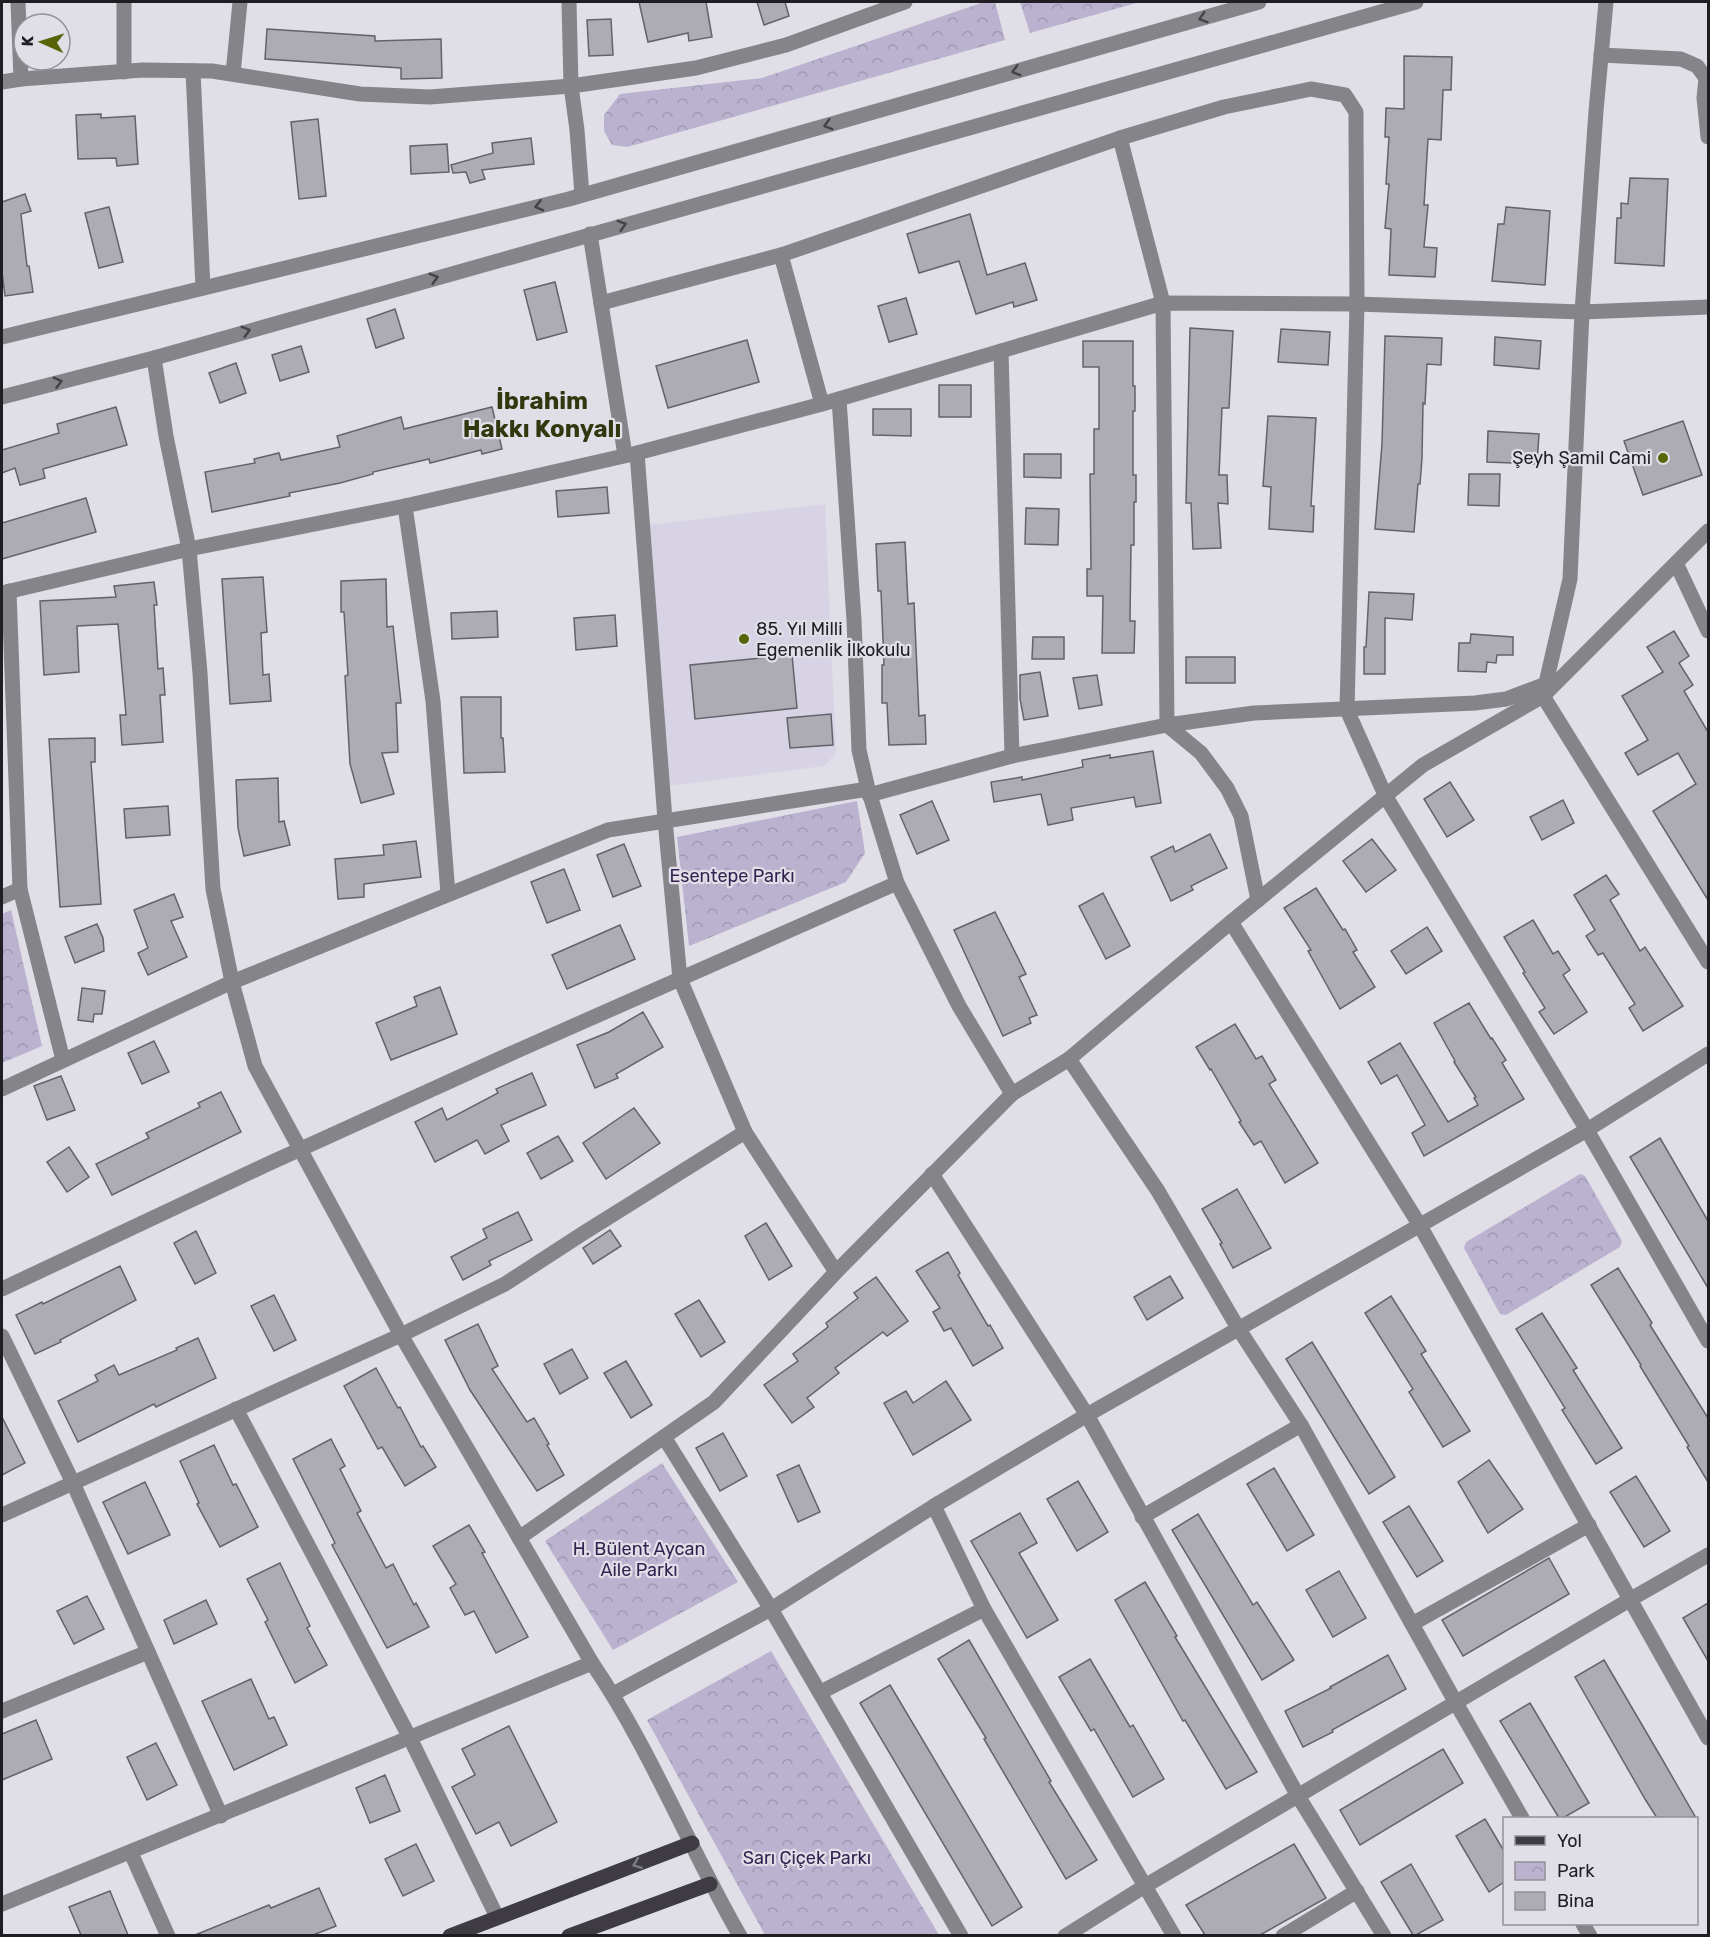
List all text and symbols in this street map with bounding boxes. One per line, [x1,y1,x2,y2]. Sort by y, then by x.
one-way arrow [1198,10,1208,23]
north arrow [12,12,72,72]
text: K [18,35,37,47]
one-way arrow [1011,64,1021,76]
one-way arrow [823,118,834,130]
one-way arrow [535,199,545,212]
one-way arrow [617,220,627,233]
one-way arrow [429,273,439,286]
one-way arrow [241,326,251,339]
one-way arrow [53,377,63,390]
district label: İbrahim Hakkı Konyalı [463,387,621,443]
place label: Şeyh Şamil Cami [1512,447,1651,469]
marker: Şeyh Şamil Cami [1656,451,1670,465]
place label: 85. Yıl Milli Egemenlik İlkokulu [756,618,911,661]
marker: 85. Yıl Milli Egemenlik İlkokulu [737,632,751,646]
park label: Esentepe Parkı [669,865,795,887]
park label: H. Bülent Aycan Aile Parkı [573,1538,705,1581]
legend [1503,1817,1698,1925]
text: Yol [1557,1830,1582,1852]
park label: Sarı Çiçek Parkı [743,1847,871,1869]
one-way arrow [632,1857,643,1869]
text: Park [1557,1860,1595,1882]
text: Bina [1557,1890,1594,1912]

